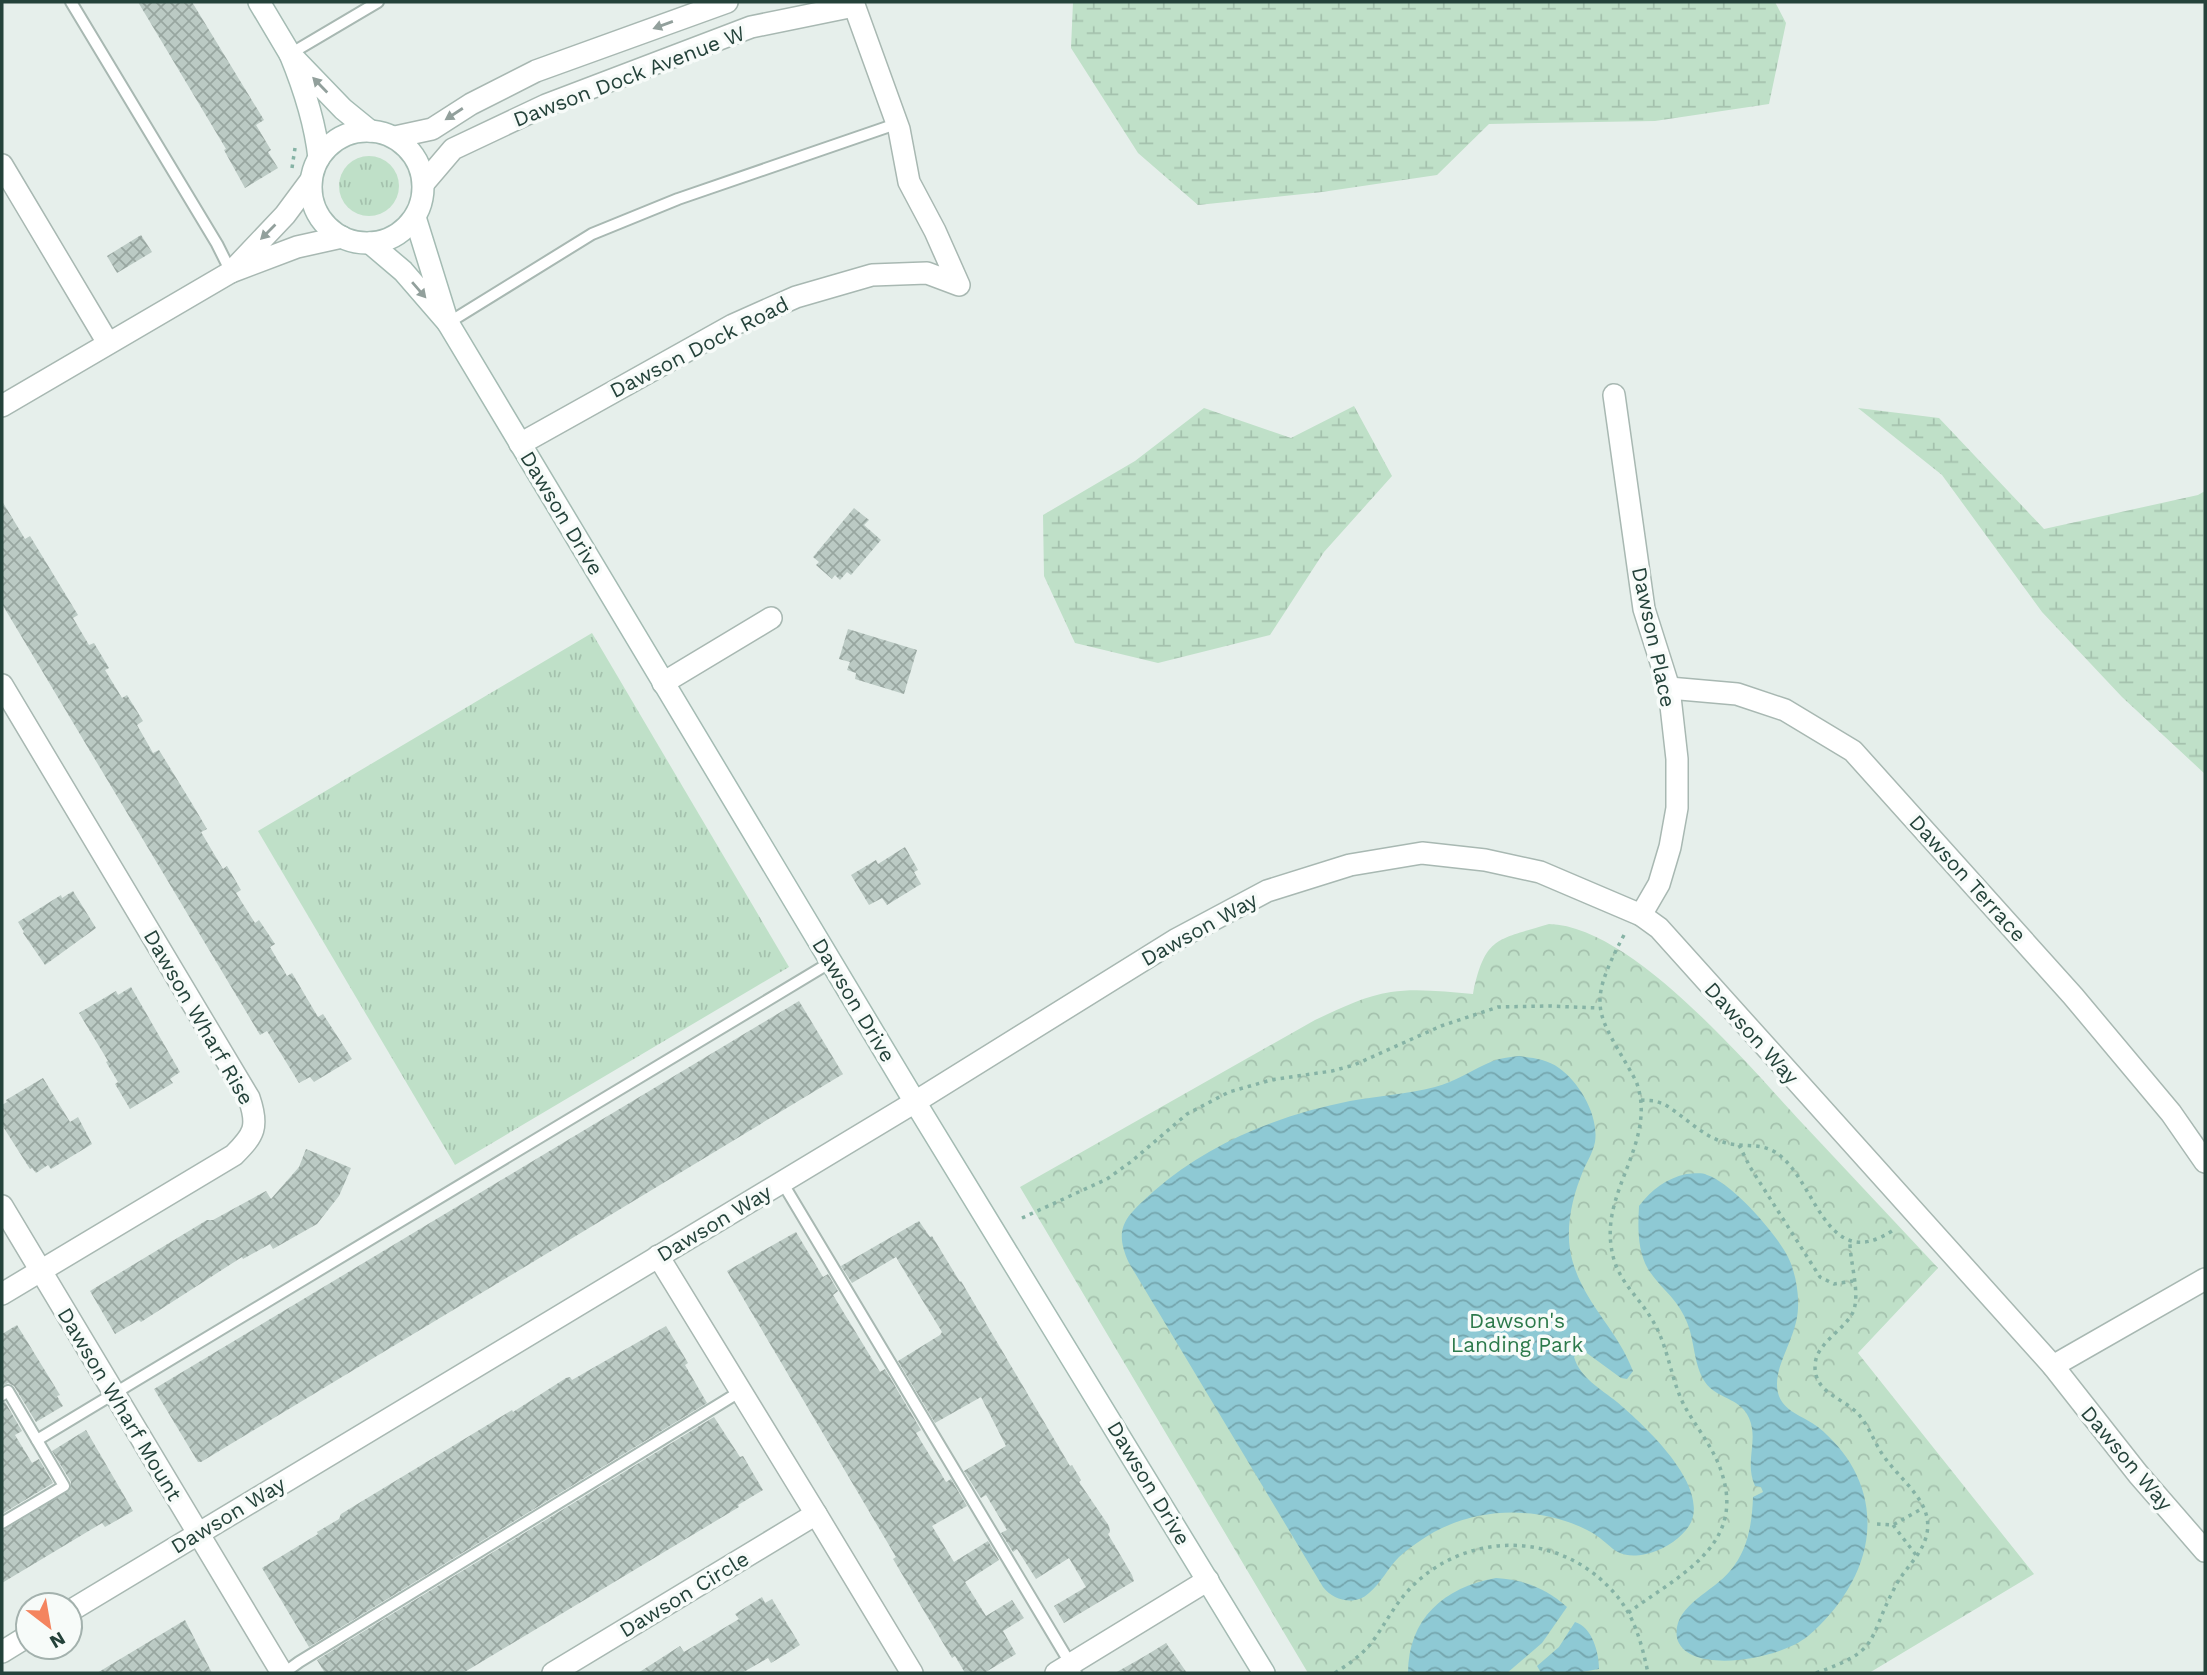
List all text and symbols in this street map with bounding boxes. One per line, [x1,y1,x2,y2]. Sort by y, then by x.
street label: Dawson Dock Avenue W [510,20,748,132]
one-way arrow [652,20,673,31]
one-way arrow [312,76,329,93]
one-way arrow [444,108,464,121]
one-way arrow [260,224,276,240]
one-way arrow [411,282,426,299]
street label: Dawson Dock Road [605,291,793,403]
street label: Dawson Drive [515,446,609,580]
street label: Dawson Place [1627,564,1681,710]
street label: Dawson Terrace [1904,809,2032,947]
street label: Dawson Way [1137,887,1262,971]
street label: Dawson Wharf Rise [139,925,259,1109]
street label: Dawson Drive [807,933,901,1067]
street label: Dawson Way [1700,977,1805,1089]
street label: Dawson Way [652,1179,776,1267]
street label: Dawson Wharf Mount [52,1303,188,1505]
park label: Dawson's Landing Park [1451,1308,1583,1357]
street label: Dawson Way [2076,1401,2178,1516]
street label: Dawson Drive [1102,1416,1196,1550]
street label: Dawson Way [166,1471,290,1559]
street label: Dawson Circle [615,1546,753,1642]
north arrow [14,1591,84,1661]
text: N [46,1627,69,1654]

